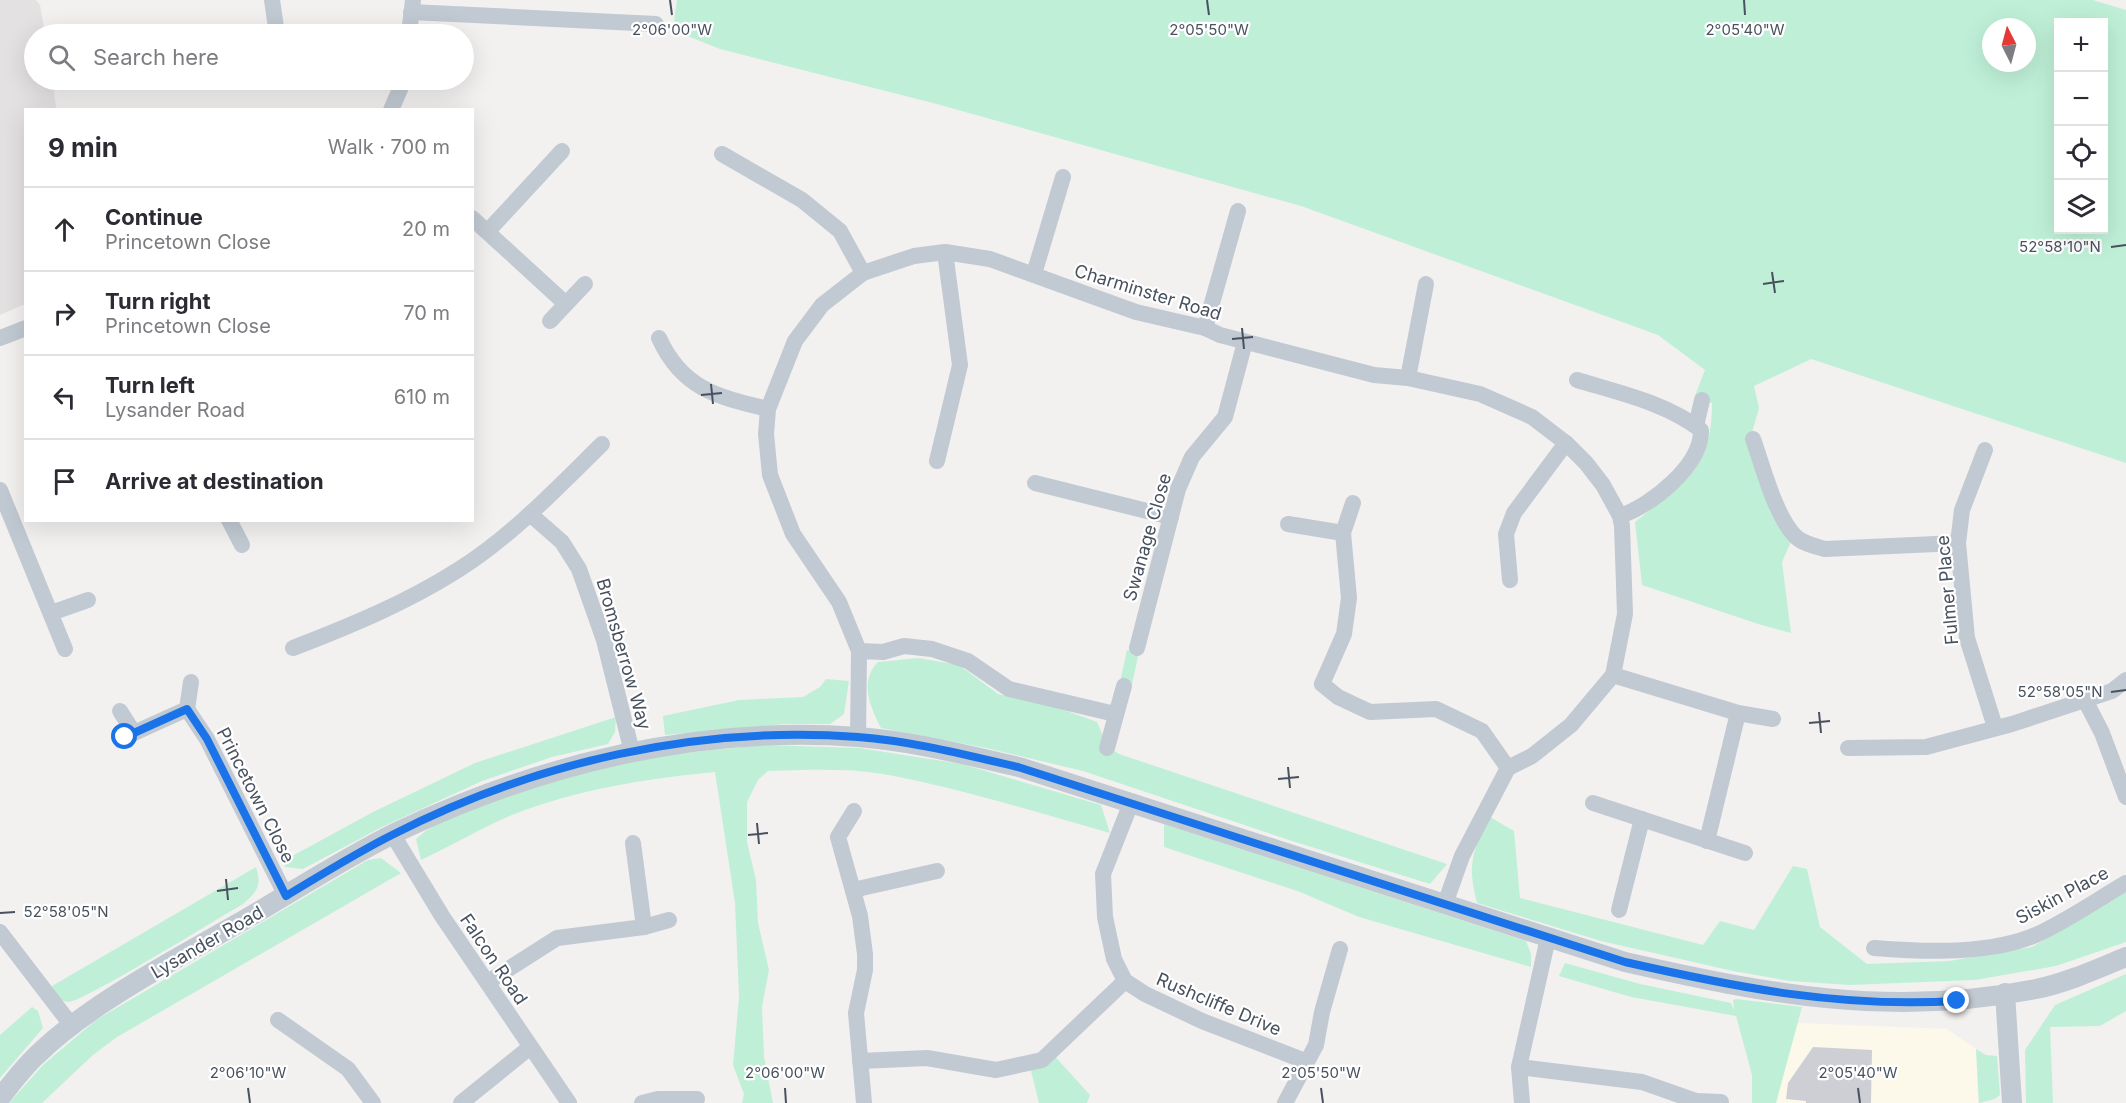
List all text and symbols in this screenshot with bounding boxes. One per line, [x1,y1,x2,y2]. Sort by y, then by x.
north arrow [1982,18,2036,72]
map controls [2054,18,2108,234]
button: + [2054,18,2108,72]
text: 2°06'00"W [632,20,712,39]
text: 2°05'50"W [1169,20,1249,39]
text: 2°05'40"W [1705,20,1785,39]
search box [24,24,474,90]
icon: search [45,41,78,74]
text: Search here [93,44,219,70]
button: − [2054,72,2108,126]
button: locate [2054,126,2108,180]
text: 9 min [48,132,118,163]
text: Walk · 700 m [328,135,450,159]
button: layers [2054,180,2108,234]
text: Continue [105,204,203,230]
icon: ahead [48,213,81,246]
text: 20 m [402,217,450,241]
text: Princetown Close [105,230,271,254]
text: 52°58'10"N [2019,237,2101,256]
street label: Charminster Road [1072,260,1224,324]
text: Turn right [105,288,211,314]
icon: right [48,297,81,330]
text: 70 m [403,301,450,325]
text: Princetown Close [105,314,271,338]
text: Turn left [105,372,195,398]
icon: left [48,381,81,414]
text: 610 m [394,385,450,409]
text: Lysander Road [105,398,245,422]
icon: arrive [48,465,81,498]
text: Arrive at destination [105,468,324,494]
street label: Swanage Close [1119,471,1175,603]
street label: Fulmer Place [1932,534,1962,646]
street label: Bromsberrow Way [592,576,656,732]
text: 52°58'05"N [2018,682,2102,701]
route start [111,723,137,749]
street label: Princetown Close [213,724,299,866]
street label: Siskin Place [2012,862,2112,928]
street label: Lysander Road [147,901,267,983]
text: 52°58'05"N [24,902,108,921]
street label: Falcon Road [456,910,532,1008]
street label: Rushcliffe Drive [1153,968,1285,1040]
route end [1943,987,1969,1013]
text: 2°06'10"W [210,1063,287,1082]
text: 2°06'00"W [745,1063,825,1082]
text: 2°05'50"W [1281,1063,1361,1082]
text: 2°05'40"W [1818,1063,1898,1082]

